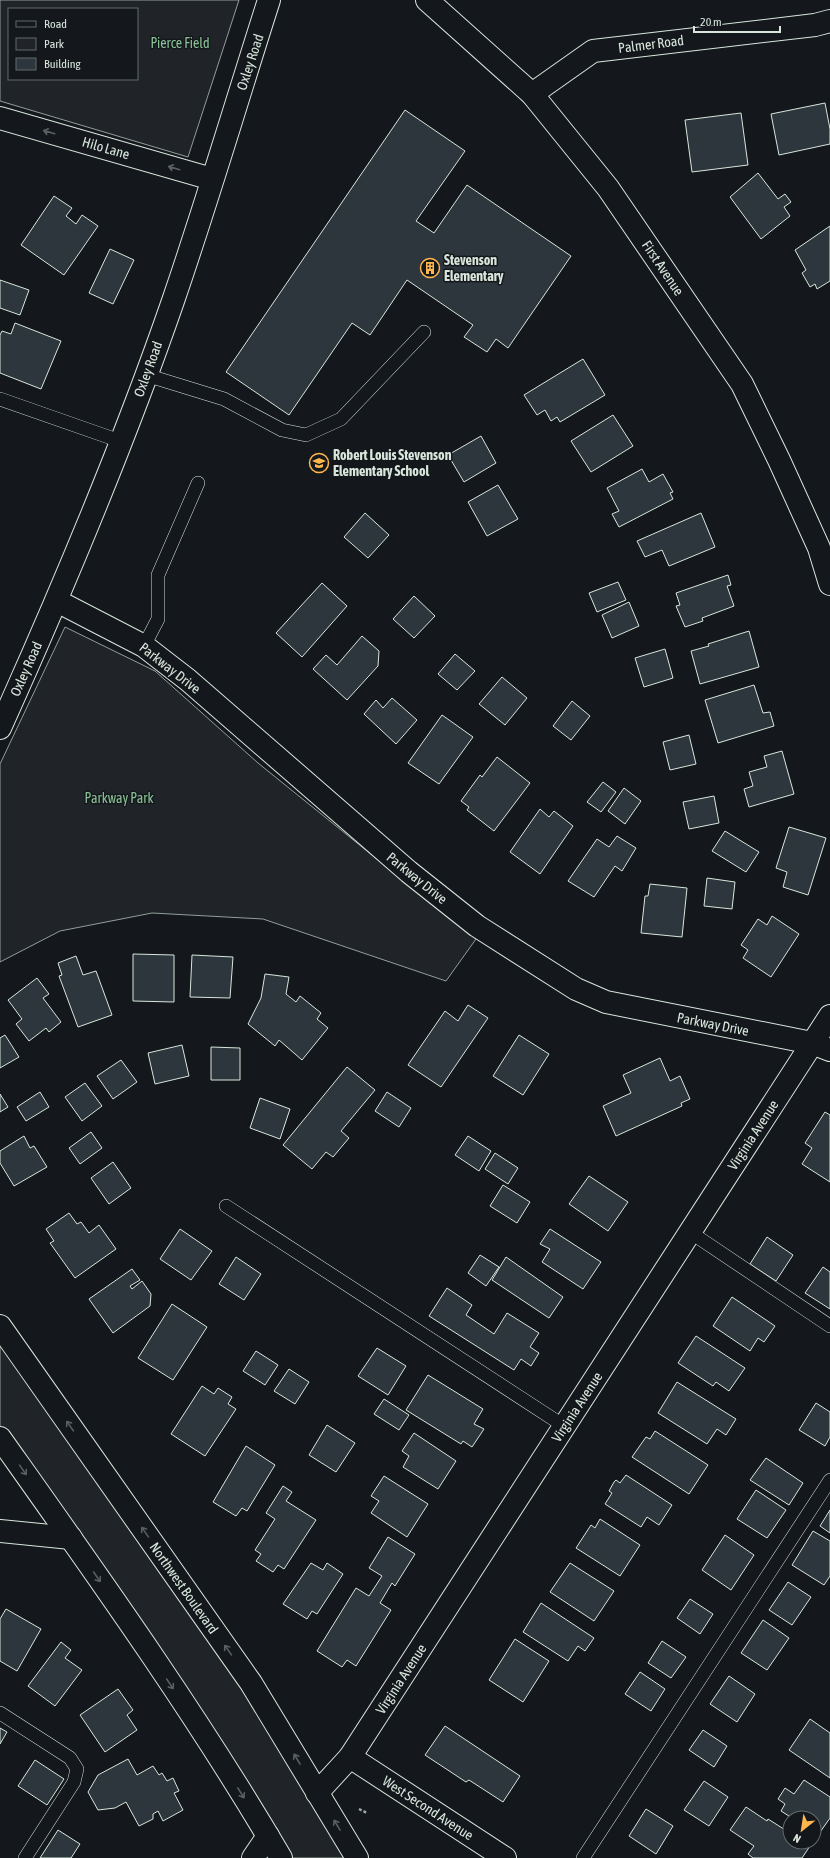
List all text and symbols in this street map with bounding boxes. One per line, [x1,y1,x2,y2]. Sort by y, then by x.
legend [8,8,138,80]
scale bar [694,8,780,34]
text: 20 m [700,15,722,29]
text: Road [44,17,67,31]
street label: Oxley Road [233,32,267,92]
street label: Palmer Road [617,32,685,56]
park label: Pierce Field [150,35,210,51]
text: Park [44,37,65,51]
text: Building [44,57,82,71]
one-way arrow [43,128,56,135]
street label: Hilo Lane [80,134,132,162]
one-way arrow [168,164,181,171]
street label: First Avenue [639,238,687,298]
place label: Stevenson Elementary [444,252,504,284]
building icon: Stevenson Elementary [419,257,441,279]
street label: Oxley Road [131,339,165,399]
place label: Robert Louis Stevenson Elementary School [333,447,452,479]
school or university icon: Robert Louis Stevenson Elementary School [308,452,330,474]
street label: Oxley Road [7,639,45,699]
street label: Parkway Drive [136,639,204,697]
park label: Parkway Park [84,790,154,806]
street label: Parkway Drive [384,849,450,907]
street label: Parkway Drive [676,1009,750,1039]
street label: Virginia Avenue [724,1097,782,1173]
street label: Virginia Avenue [548,1369,606,1445]
one-way arrow [66,1421,74,1432]
one-way arrow [18,1464,27,1475]
one-way arrow [141,1527,149,1538]
street label: Northwest Boulevard [147,1539,221,1637]
one-way arrow [93,1571,101,1582]
street label: Virginia Avenue [372,1641,430,1717]
one-way arrow [224,1644,232,1655]
one-way arrow [166,1678,174,1689]
one-way arrow [293,1753,301,1765]
street label: West Second Avenue [380,1773,476,1843]
one-way arrow [238,1787,246,1799]
north arrow [782,1810,822,1850]
one-way arrow [332,1819,340,1831]
text: N [791,1832,803,1845]

